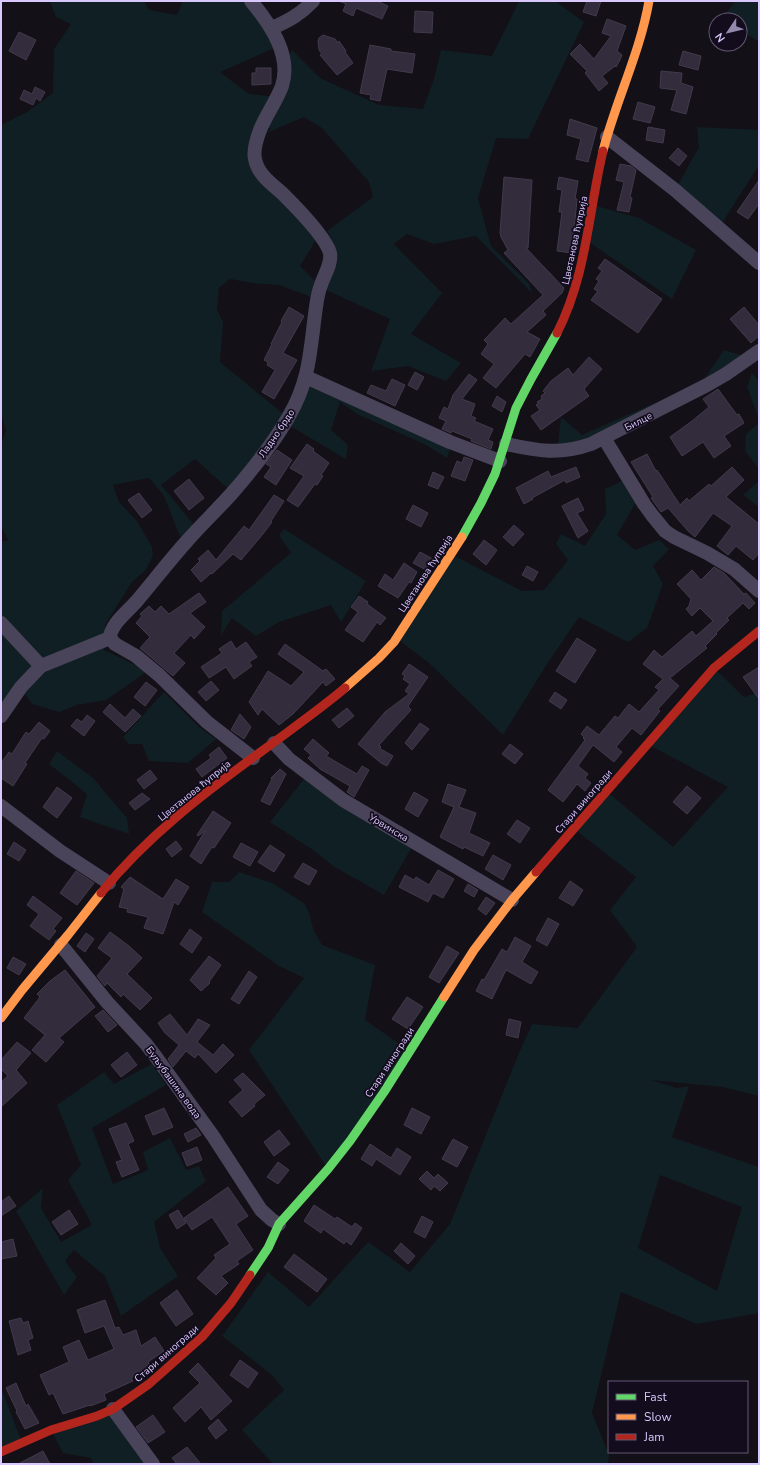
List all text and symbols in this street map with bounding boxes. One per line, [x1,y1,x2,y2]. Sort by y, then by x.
north arrow [708,12,748,52]
text: N [712,30,729,45]
street label: Цветанова ћуприја [559,195,591,286]
street label: Ладно брдо [255,406,298,461]
street label: Билце [622,409,655,435]
street label: Цветанова ћуприја [395,532,456,615]
street label: Цветанова ћуприја [155,757,234,825]
street label: Стари виногради [552,766,616,837]
street label: Урвинска [365,810,411,845]
street label: Стари виногради [362,1025,418,1100]
street label: Буљубашина вода [142,1044,204,1122]
street label: Стари виногради [131,1322,202,1386]
legend [608,1381,748,1453]
text: Fast [644,1389,667,1405]
text: Slow [644,1409,672,1425]
text: Jam [643,1429,665,1445]

